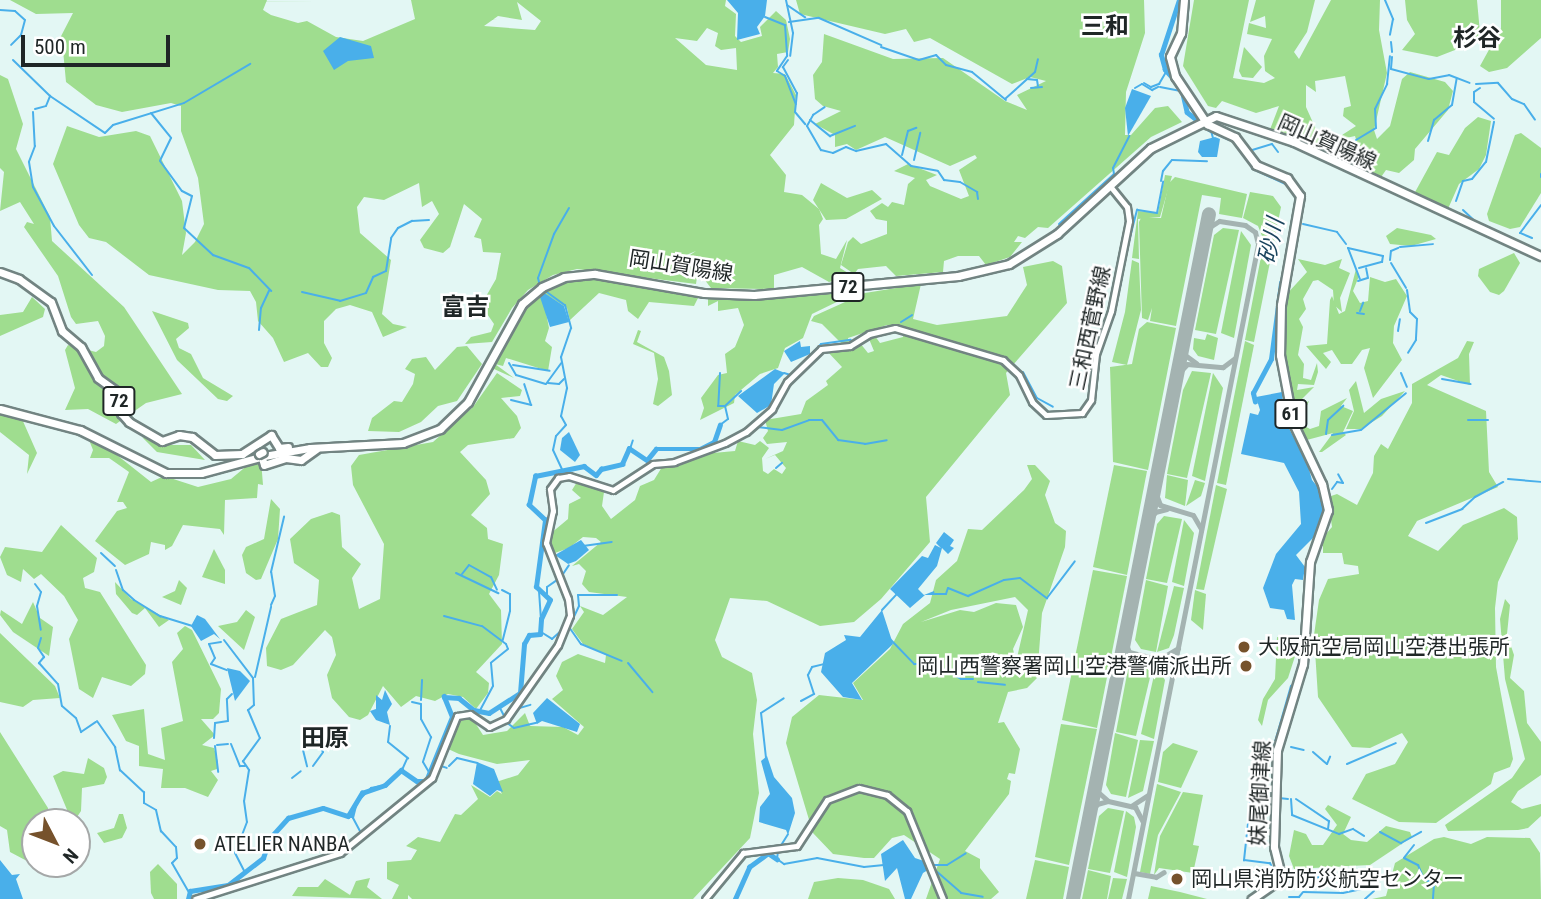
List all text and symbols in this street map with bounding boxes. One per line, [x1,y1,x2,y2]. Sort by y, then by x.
district label: 三和 [1081,13,1129,41]
scale bar [24,21,173,65]
district label: 杉谷 [1453,25,1501,53]
text: 500 m [34,35,86,59]
street label: 岡山賀陽線 [1274,109,1380,175]
water label: 砂川 [1254,216,1290,266]
street label: 岡山賀陽線 [627,245,735,287]
street label: 三和西菅野線 [1065,264,1115,392]
road number: 72 [830,272,866,302]
district label: 富吉 [441,294,489,322]
road number: 72 [102,386,136,416]
road number: 61 [1274,398,1308,430]
place label: 大阪航空局岡山空港出張所 [1258,634,1510,660]
marker: 大阪航空局岡山空港出張所 [1236,639,1252,655]
place label: 岡山西警察署岡山空港警備派出所 [917,653,1232,679]
marker: 岡山西警察署岡山空港警備派出所 [1238,658,1254,674]
district label: 田原 [301,725,349,753]
street label: 妹尾御津線 [1245,740,1275,846]
north arrow [21,808,91,878]
place label: ATELIER NANBA [214,831,350,857]
marker: ATELIER NANBA [192,836,208,852]
text: N [58,844,83,868]
place label: 岡山県消防防災航空センター [1191,866,1464,892]
marker: 岡山県消防防災航空センター [1169,871,1185,887]

